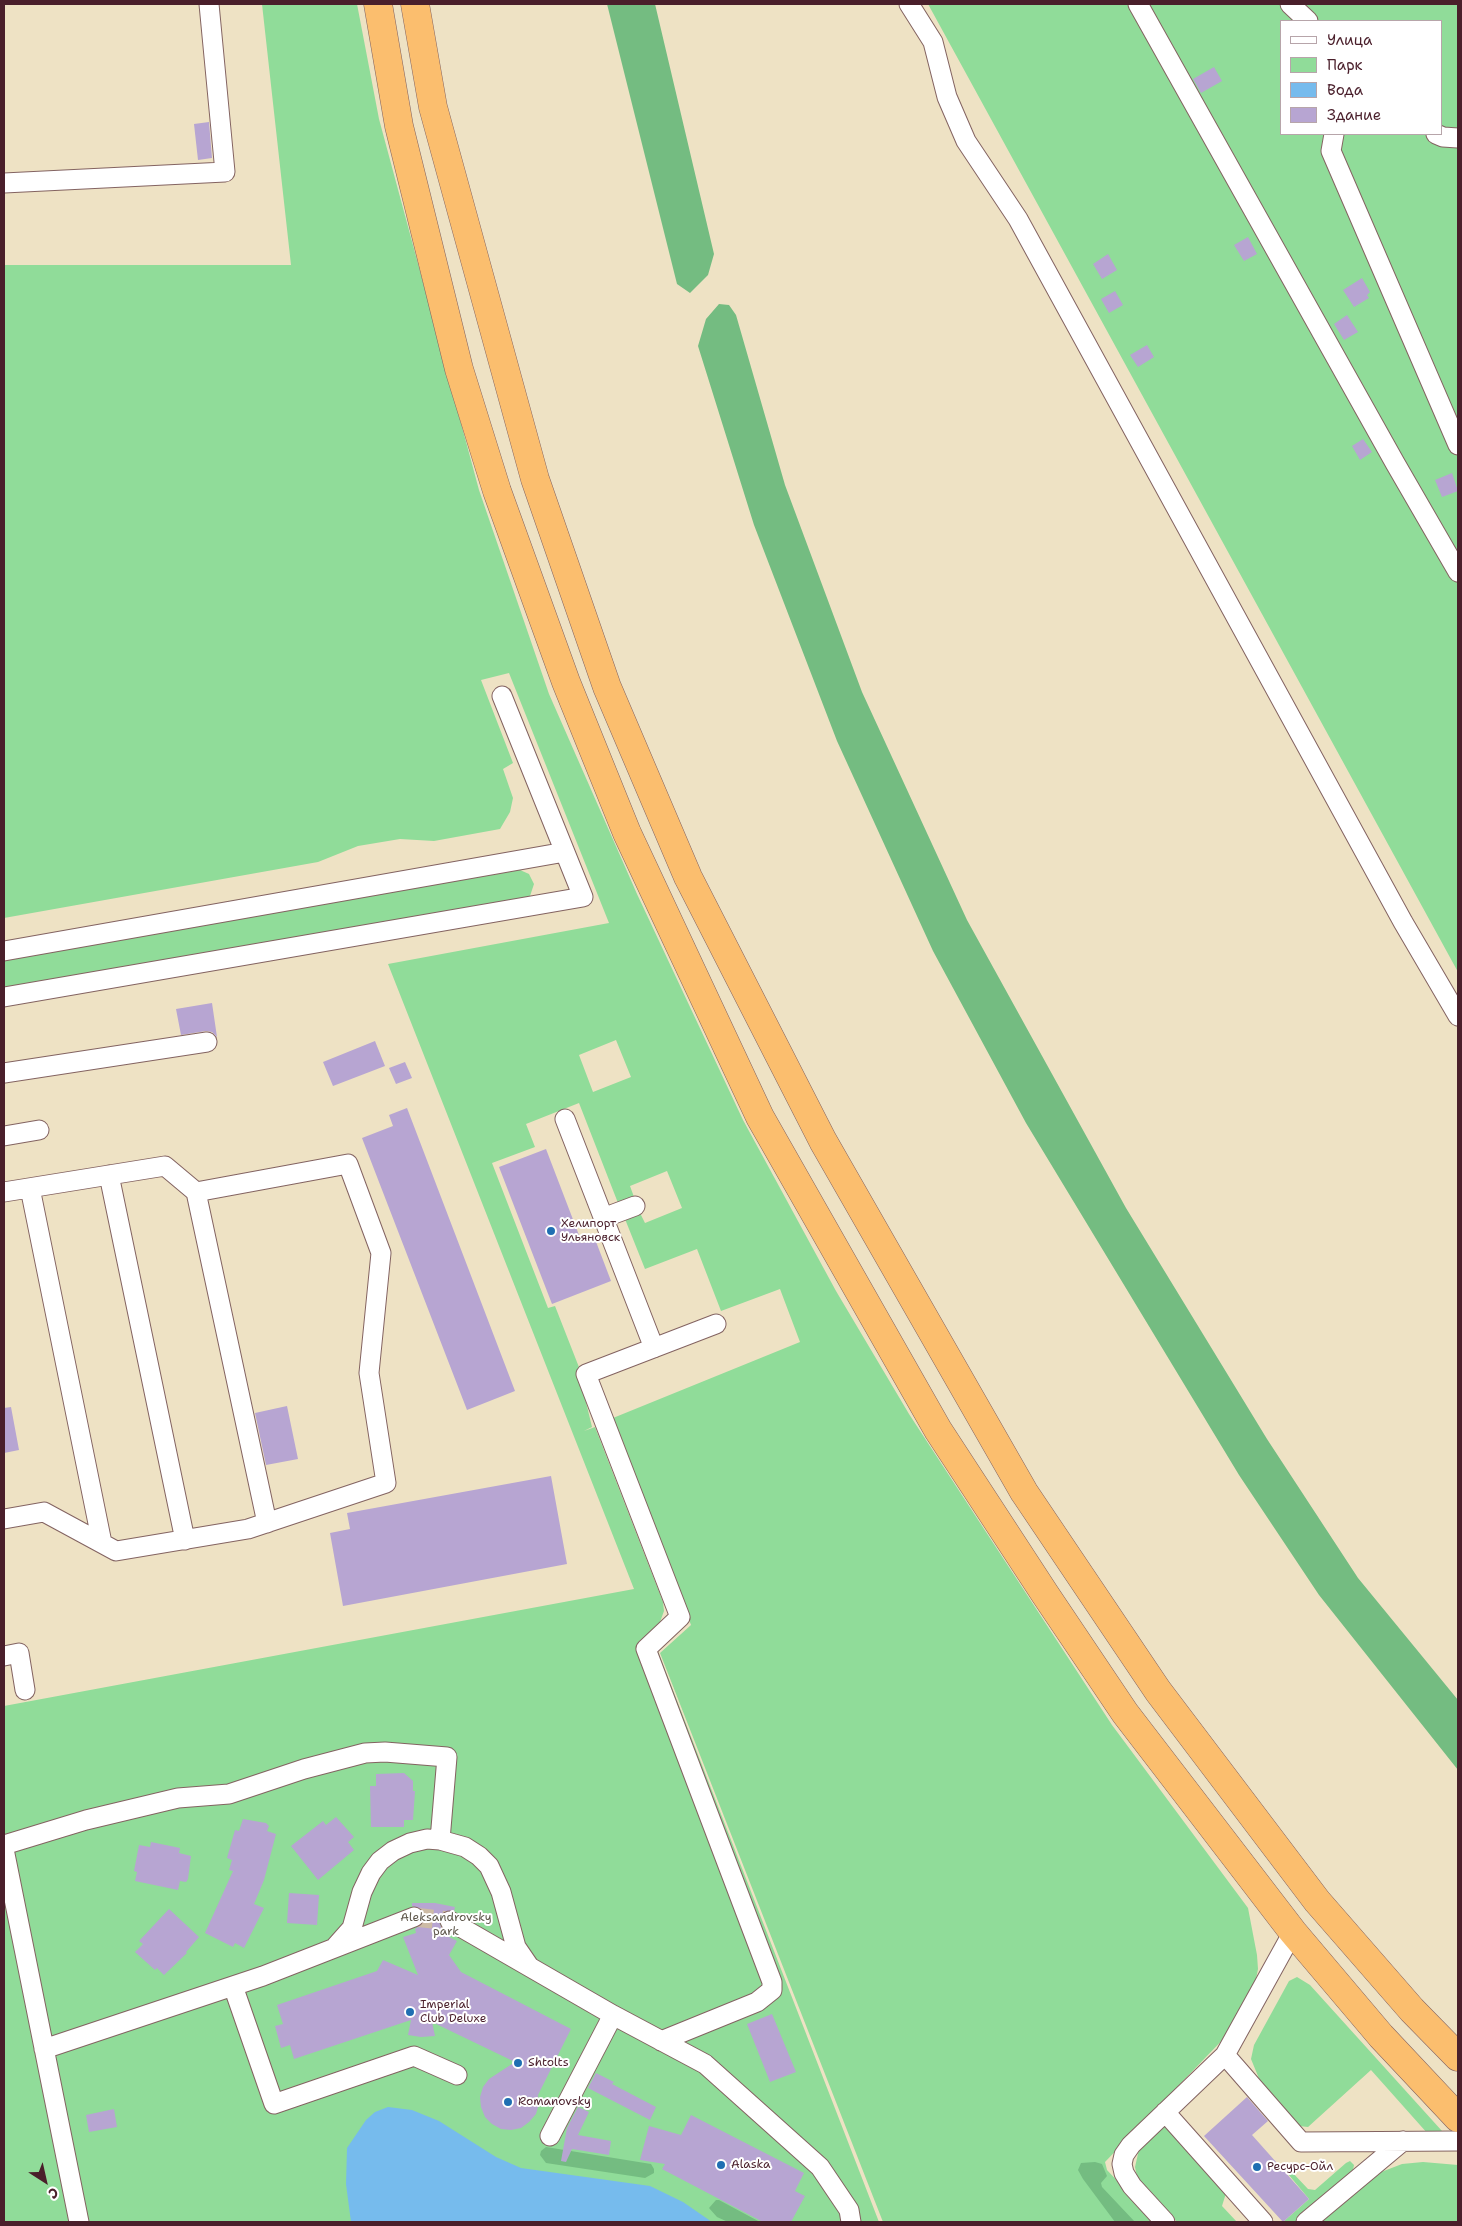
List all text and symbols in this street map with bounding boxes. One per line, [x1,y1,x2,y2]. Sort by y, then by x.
legend [1280,20,1442,135]
text: Улица [1327,30,1372,50]
text: Парк [1327,55,1363,75]
text: Вода [1327,80,1363,100]
text: Здание [1327,105,1381,125]
place label: Хелипорт Ульяновск [561,1217,620,1245]
marker: Хелипорт Ульяновск [545,1225,557,1237]
park label: Aleksandrovsky park [400,1911,492,1939]
place label: Imperial Club Deluxe [420,1998,487,2026]
marker: Imperial Club Deluxe [404,2006,416,2018]
place label: Shtolts [528,2056,569,2070]
marker: Shtolts [512,2057,524,2069]
place label: Romanovsky [518,2095,591,2109]
marker: Romanovsky [502,2096,514,2108]
north arrow [20,2156,70,2206]
place label: Alaska [731,2158,770,2172]
marker: Alaska [715,2159,727,2171]
place label: Ресурс-Ойл [1267,2160,1333,2174]
marker: Ресурс-Ойл [1251,2161,1263,2173]
text: С [45,2183,62,2203]

